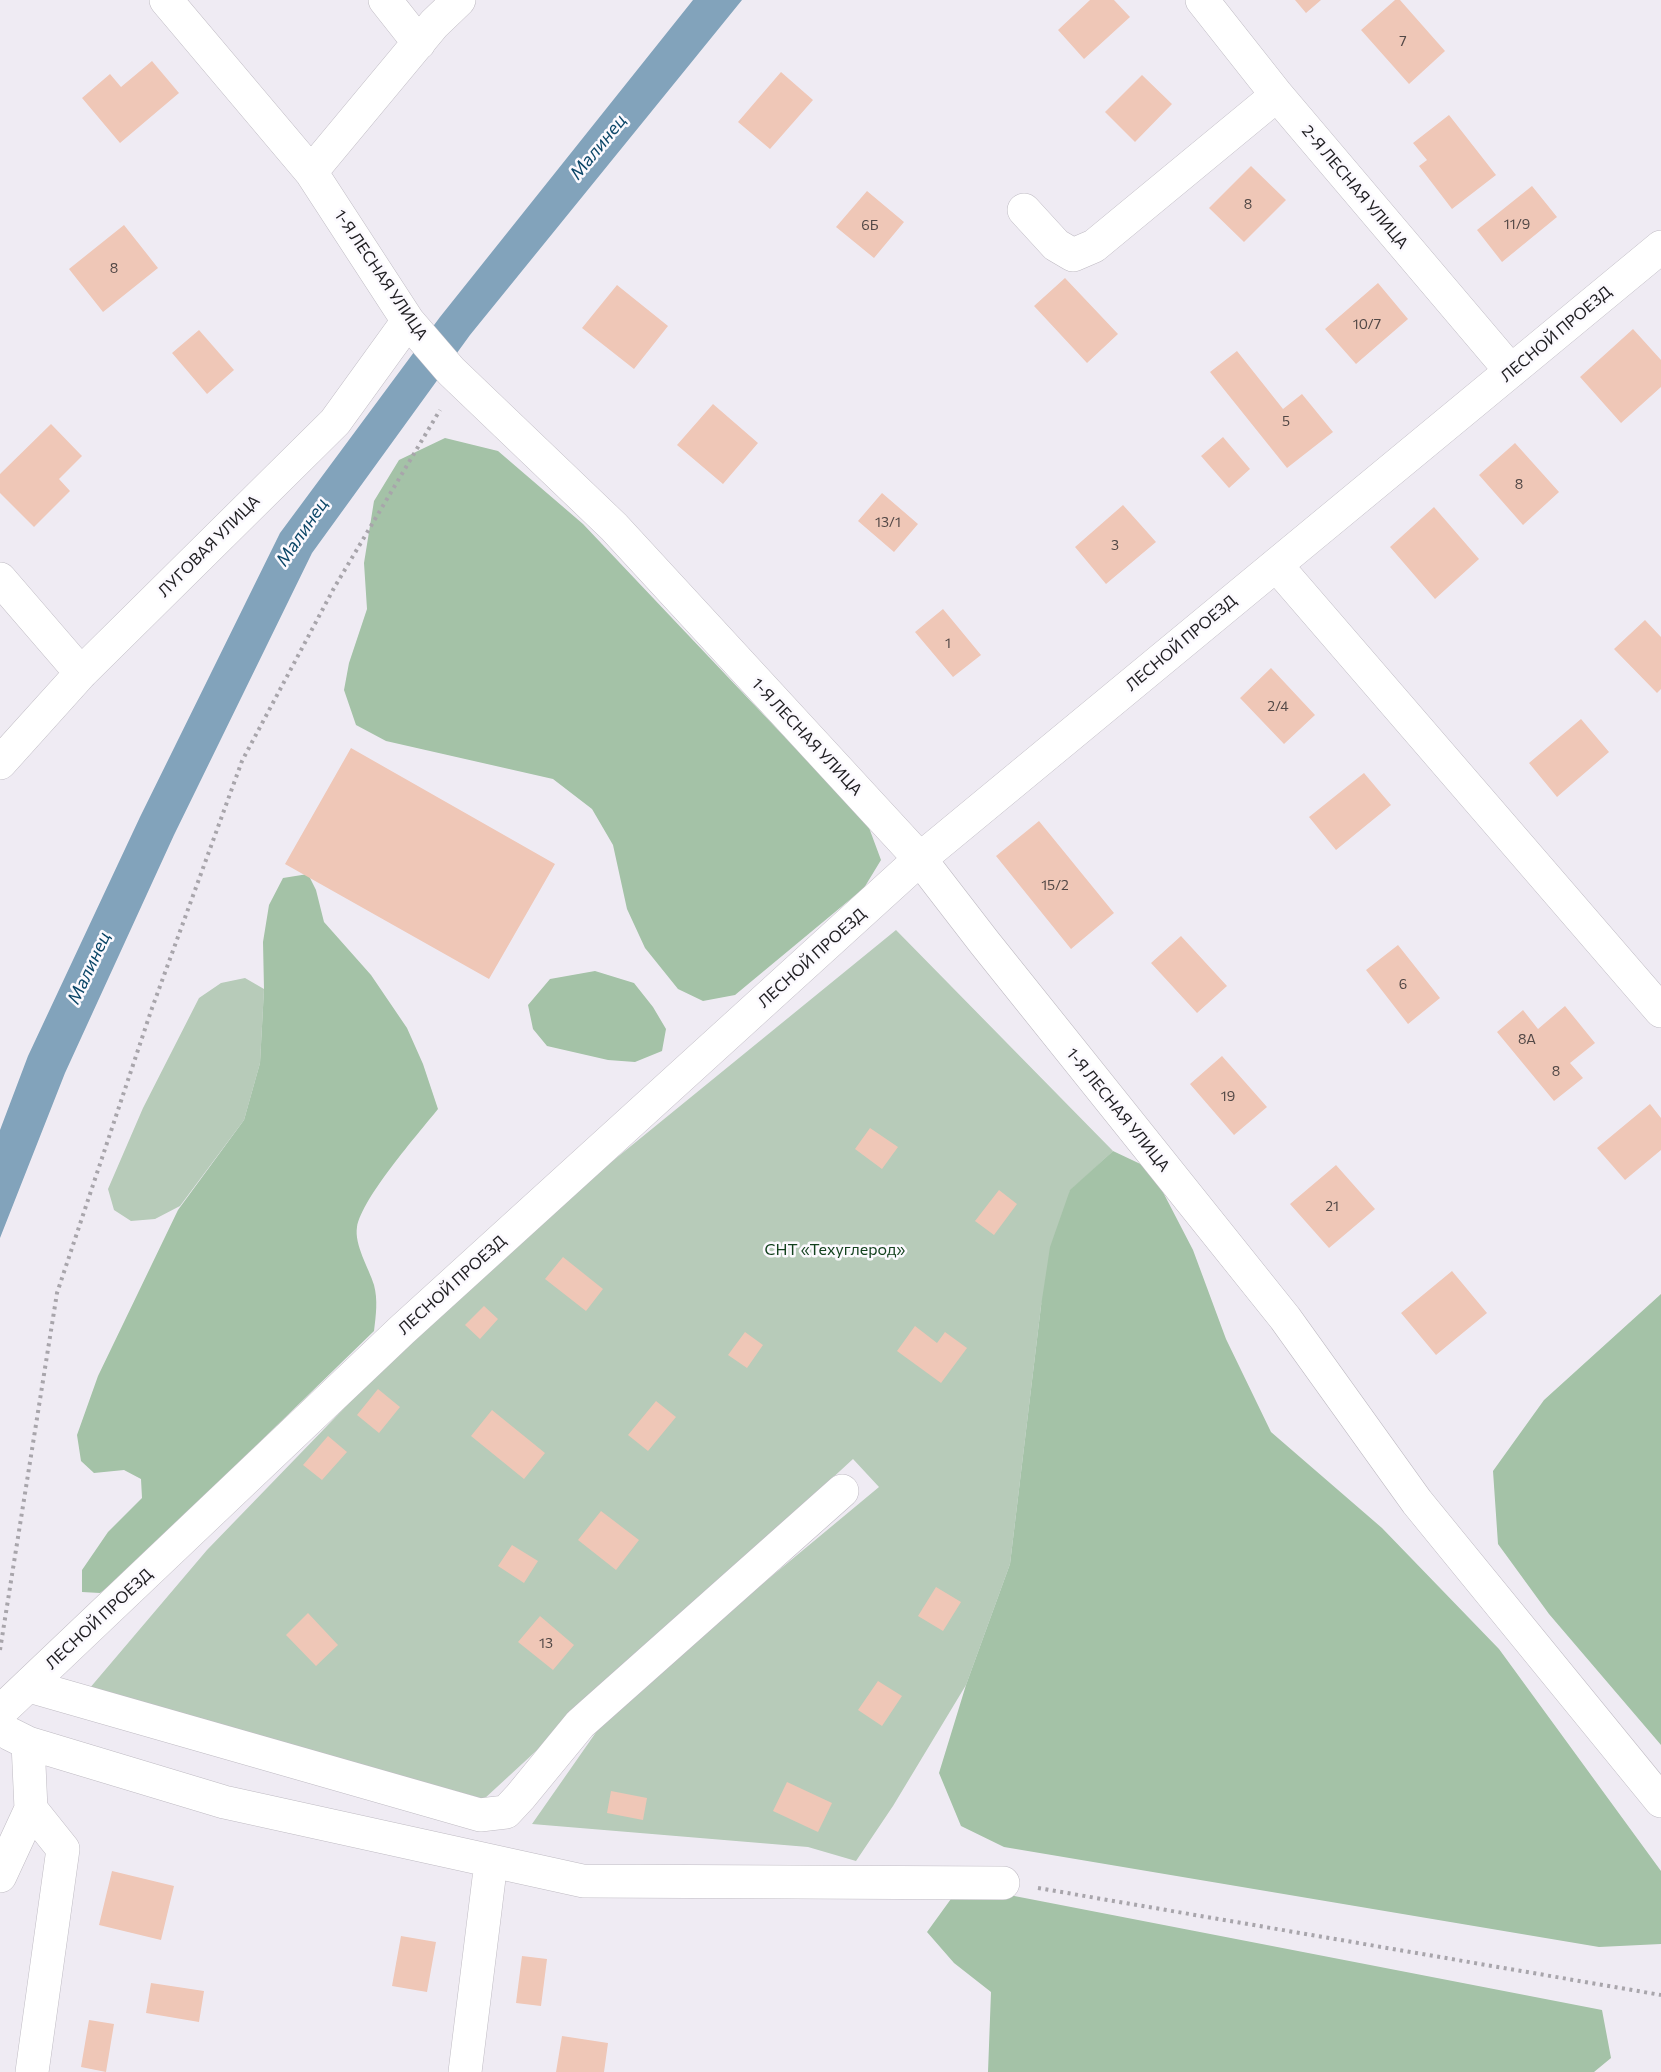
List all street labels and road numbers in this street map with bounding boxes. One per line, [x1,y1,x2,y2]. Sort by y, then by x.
street label: 2-Я ЛЕСНАЯ УЛИЦА [1298,121,1412,253]
street label: 1-Я ЛЕСНАЯ УЛИЦА [330,206,432,344]
street label: ЛЕСНОЙ ПРОЕЗД [1497,282,1615,386]
street label: ЛУГОВАЯ УЛИЦА [154,491,264,601]
street label: ЛЕСНОЙ ПРОЕЗД [1122,591,1240,695]
street label: 1-Я ЛЕСНАЯ УЛИЦА [748,674,866,800]
street label: ЛЕСНОЙ ПРОЕЗД [754,904,870,1012]
street label: 1-Я ЛЕСНАЯ УЛИЦА [1062,1044,1174,1176]
street label: ЛЕСНОЙ ПРОЕЗД [394,1231,510,1339]
street label: ЛЕСНОЙ ПРОЕЗД [42,1565,156,1673]

